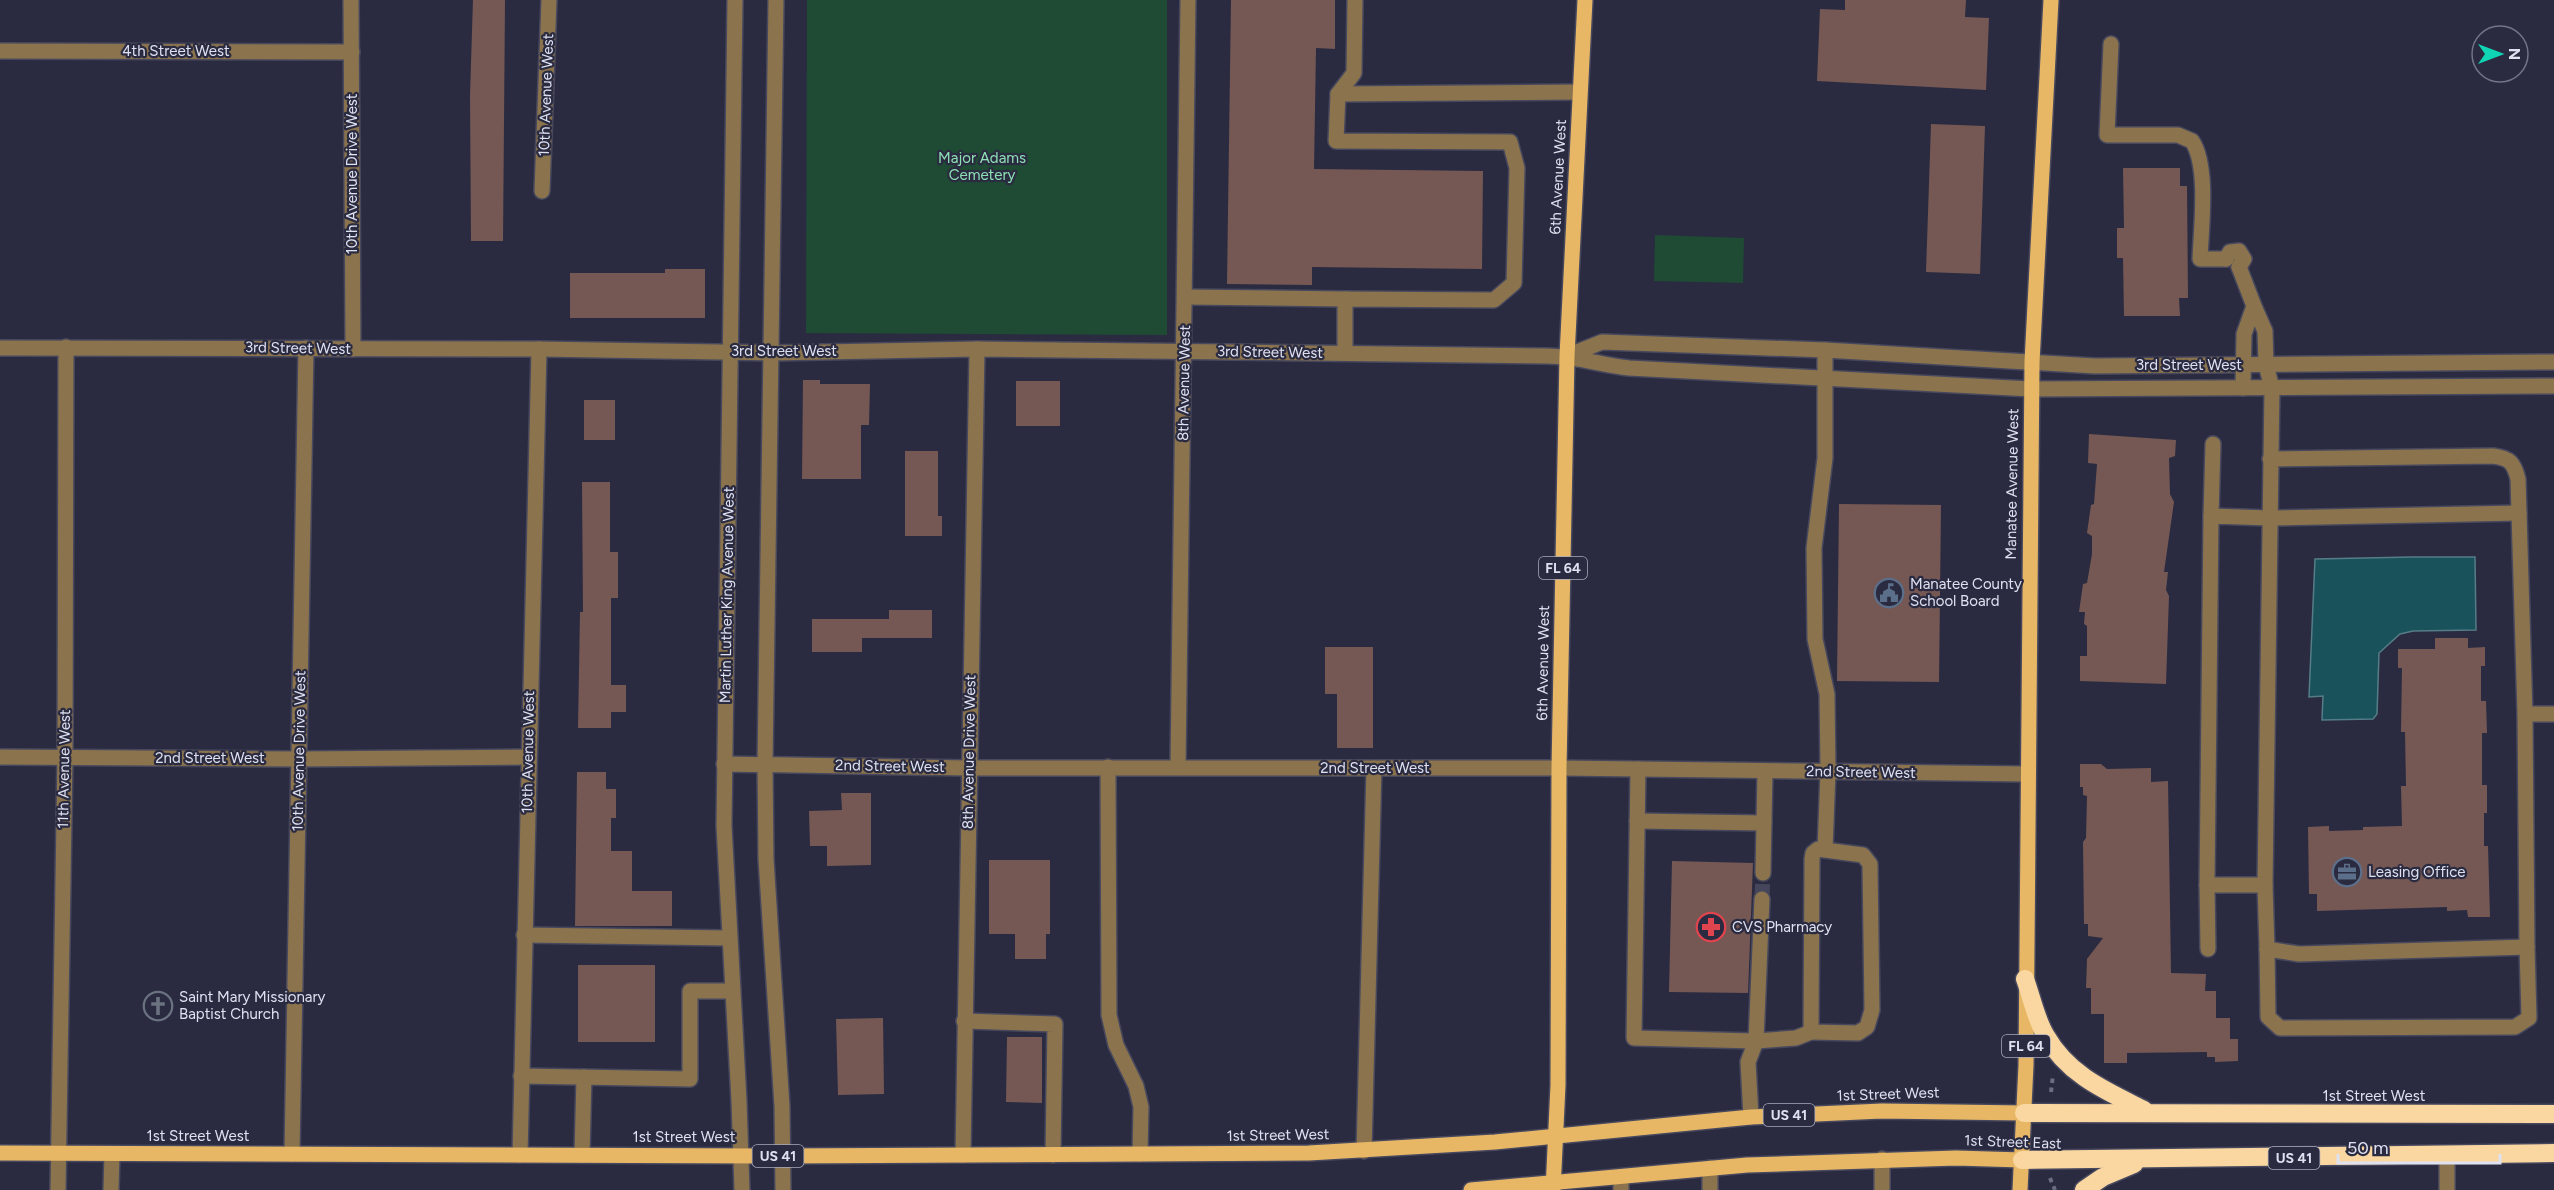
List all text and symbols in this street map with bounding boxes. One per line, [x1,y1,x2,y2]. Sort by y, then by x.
north arrow [2470,24,2530,84]
street label: 10th Avenue West [535,33,557,157]
street label: 4th Street West [122,42,230,60]
text: N [2505,48,2524,60]
street label: 10th Avenue Drive West [343,93,361,255]
street label: 6th Avenue West [1546,119,1570,235]
park label: Major Adams Cemetery [938,149,1026,184]
street label: 8th Avenue West [1174,325,1194,441]
street label: 3rd Street West [245,338,352,358]
street label: 3rd Street West [731,342,837,360]
street label: 3rd Street West [1217,342,1324,362]
street label: 3rd Street West [2136,356,2242,374]
street label: Manatee Avenue West [2002,408,2022,560]
street label: Martin Luther King Avenue West [716,486,738,703]
road number: FL 64 [1539,557,1587,579]
place label: Manatee County School Board [1910,575,2022,610]
public building icon: Manatee County School Board [1873,577,1905,609]
street label: 6th Avenue West [1533,605,1553,721]
street label: 10th Avenue Drive West [289,670,309,832]
street label: 8th Avenue Drive West [959,674,979,829]
street label: 10th Avenue West [518,690,538,813]
street label: 11th Avenue West [54,709,74,829]
street label: 2nd Street West [155,749,265,767]
street label: 2nd Street West [835,756,945,776]
street label: 2nd Street West [1320,759,1430,777]
street label: 2nd Street West [1806,762,1916,782]
office icon: Leasing Office [2331,856,2363,888]
place label: Leasing Office [2368,863,2466,881]
pharmacy icon: CVS Pharmacy [1695,911,1727,943]
place label: CVS Pharmacy [1732,918,1832,936]
place label: Saint Mary Missionary Baptist Church [179,988,326,1023]
church icon: Saint Mary Missionary Baptist Church [142,990,174,1022]
road number: FL 64 [2002,1035,2050,1057]
street label: 1st Street West [1836,1083,1940,1105]
street label: 1st Street West [2323,1087,2426,1105]
road number: US 41 [1764,1104,1814,1126]
street label: 1st Street West [1226,1125,1330,1145]
street label: 1st Street West [147,1127,250,1145]
scale bar [2338,1127,2500,1165]
street label: 1st Street West [633,1128,736,1146]
street label: 1st Street East [1964,1131,2062,1153]
text: 50 m [2347,1137,2389,1159]
road number: US 41 [752,1145,804,1167]
road number: US 41 [2268,1147,2320,1169]

